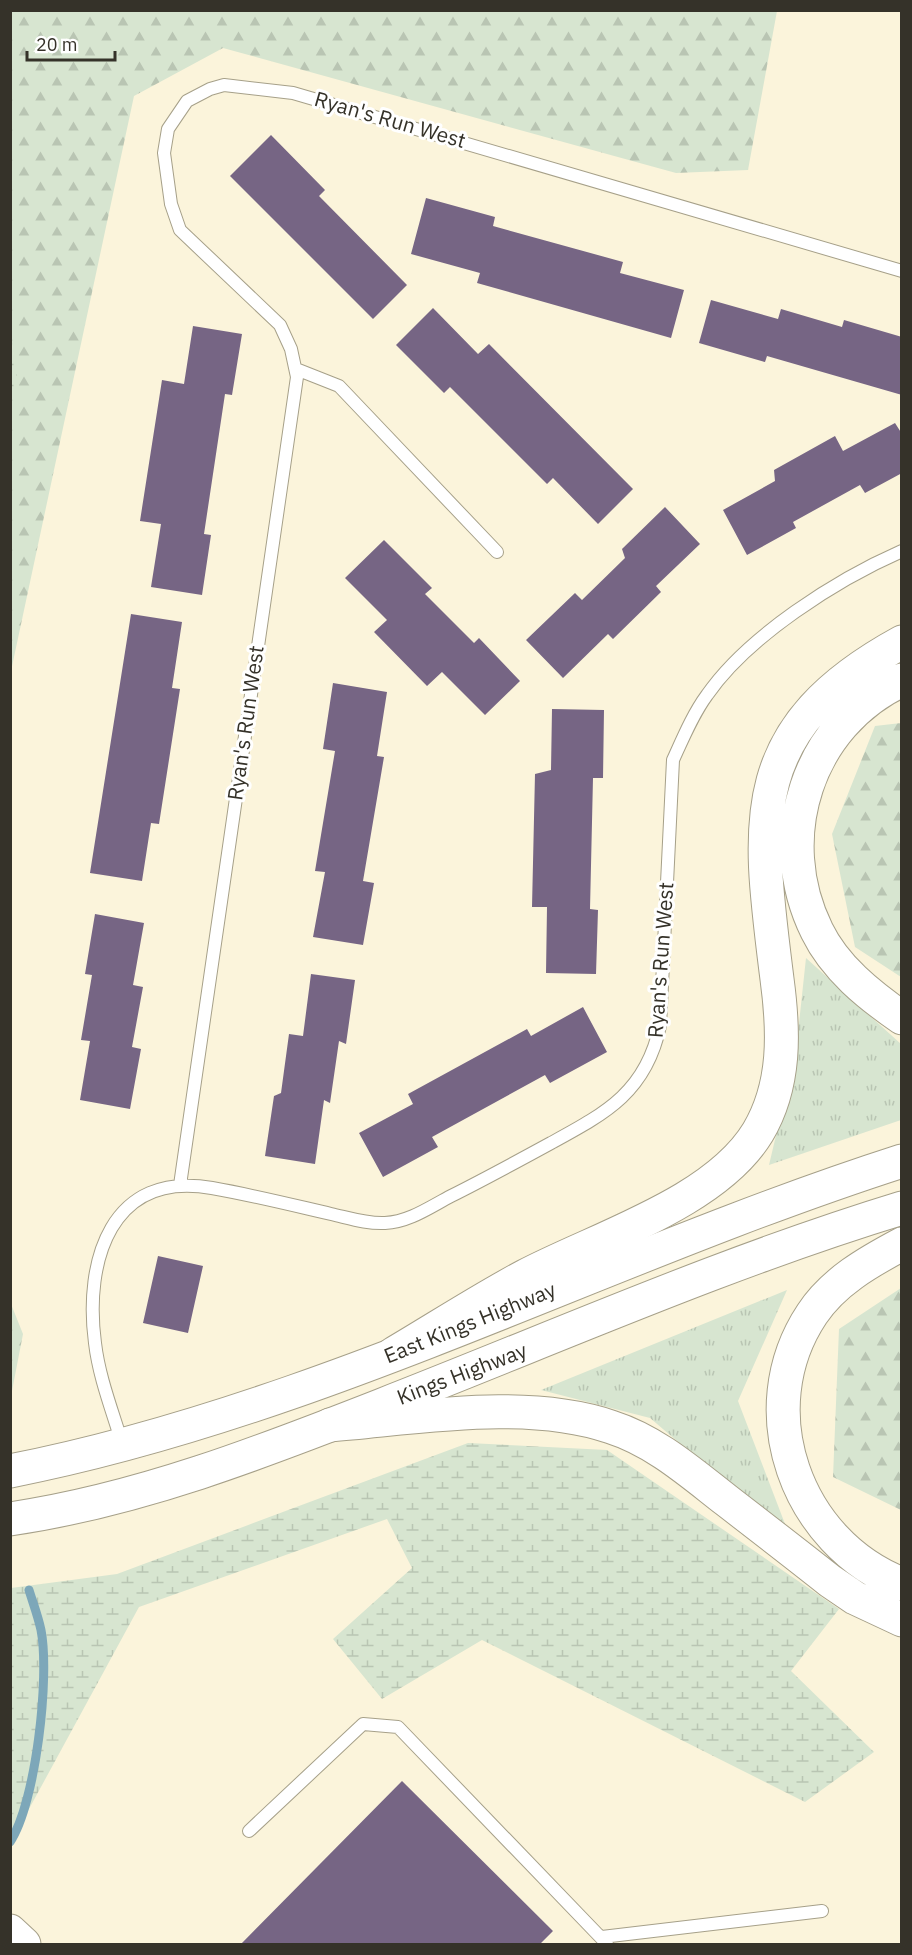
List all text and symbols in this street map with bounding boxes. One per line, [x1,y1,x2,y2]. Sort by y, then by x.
scale bar [27,24,116,62]
text: 20 m [36,33,78,56]
street label: Ryan's Run West [311,84,469,154]
street label: Ryan's Run West [220,644,270,802]
street label: Ryan's Run West [641,881,679,1039]
street label: East Kings Highway [379,1275,560,1369]
street label: Kings Highway [393,1335,531,1411]

